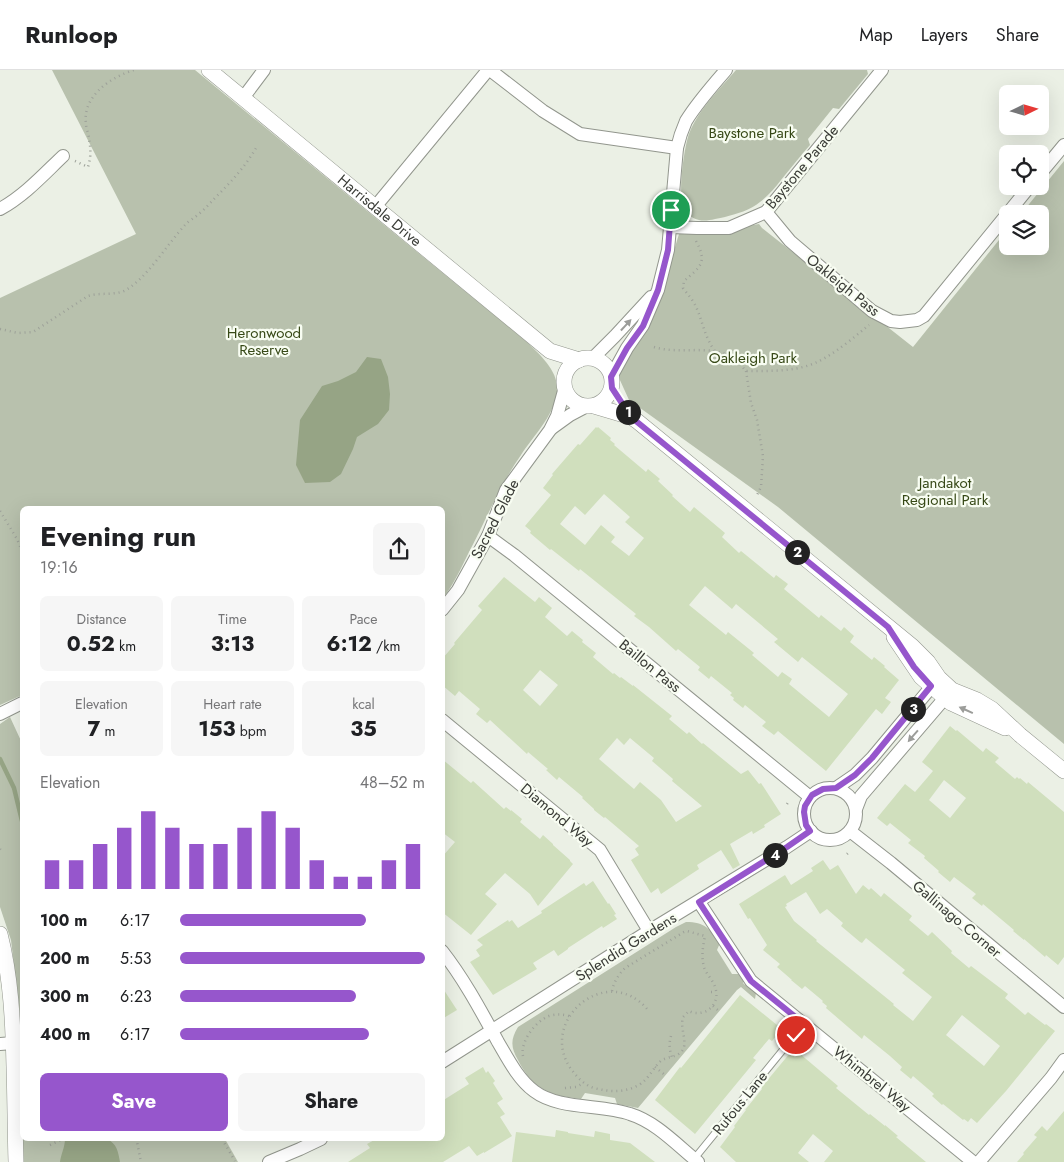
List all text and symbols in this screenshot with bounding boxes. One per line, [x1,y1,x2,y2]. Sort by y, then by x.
text: Runloop [25,17,118,52]
text: Map [859,22,893,48]
text: Layers [921,22,968,48]
text: Share [996,22,1039,48]
north arrow [999,85,1049,135]
map controls [999,85,1049,255]
street label: Baystone Parade [760,120,844,214]
park label: Baystone Park [709,122,796,144]
button: locate [999,145,1049,195]
street label: Harrisdale Drive [333,169,427,252]
pin [650,189,692,231]
icon: arrive [657,196,685,224]
button: layers [999,205,1049,255]
street label: Oakleigh Pass [802,249,884,321]
one-way arrow [620,320,632,332]
park label: Heronwood Reserve [227,322,301,361]
park label: Oakleigh Park [709,347,798,369]
pin: 1 [616,400,640,424]
text: 1 [625,402,632,422]
park label: Jandakot Regional Park [902,472,989,511]
street label: Sacred Glade [465,475,525,563]
text: Evening run [40,516,196,557]
button: share [373,523,425,575]
pin: 2 [784,540,810,564]
text: 2 [793,542,802,562]
text: 19:16 [40,556,78,579]
text: Distance [76,609,127,629]
text: Time [218,609,247,629]
text: Pace [350,609,377,629]
text: 0.52 [67,629,115,659]
text: 3:13 [211,629,254,659]
text: 6:12 [327,629,372,659]
street label: Baillon Pass [614,634,686,698]
text: km [115,636,136,656]
text: /km [372,636,400,656]
text: Elevation [75,694,128,714]
text: Heart rate [203,694,262,714]
text: kcal [352,694,375,714]
pin: 3 [900,696,926,722]
text: 3 [909,699,918,719]
one-way arrow [959,706,973,714]
text: 7 [88,714,100,744]
text: 153 [198,714,236,744]
text: 35 [350,714,377,744]
text: m [100,721,115,741]
text: bpm [236,721,267,741]
one-way arrow [907,729,918,742]
text: Elevation [40,771,100,794]
text: 48–52 m [360,771,425,794]
street label: Diamond Way [516,778,599,852]
pin: 4 [762,842,788,868]
text: 4 [771,845,780,865]
street label: Gallinago Corner [908,875,1007,963]
street label: Splendid Gardens [571,907,681,987]
text: 100 m [40,909,87,932]
text: 6:17 [120,909,150,932]
text: 200 m [40,947,90,970]
text: 5:53 [120,947,152,970]
text: 300 m [40,985,89,1008]
text: 6:23 [120,985,152,1008]
pin [775,1014,817,1056]
icon: check [782,1021,810,1049]
text: 400 m [40,1023,90,1046]
text: 6:17 [120,1023,150,1046]
street label: Whimbrel Way [828,1041,916,1118]
street label: Rufous Lane [707,1066,773,1140]
button: Save [40,1073,228,1131]
button: Share [238,1073,425,1131]

